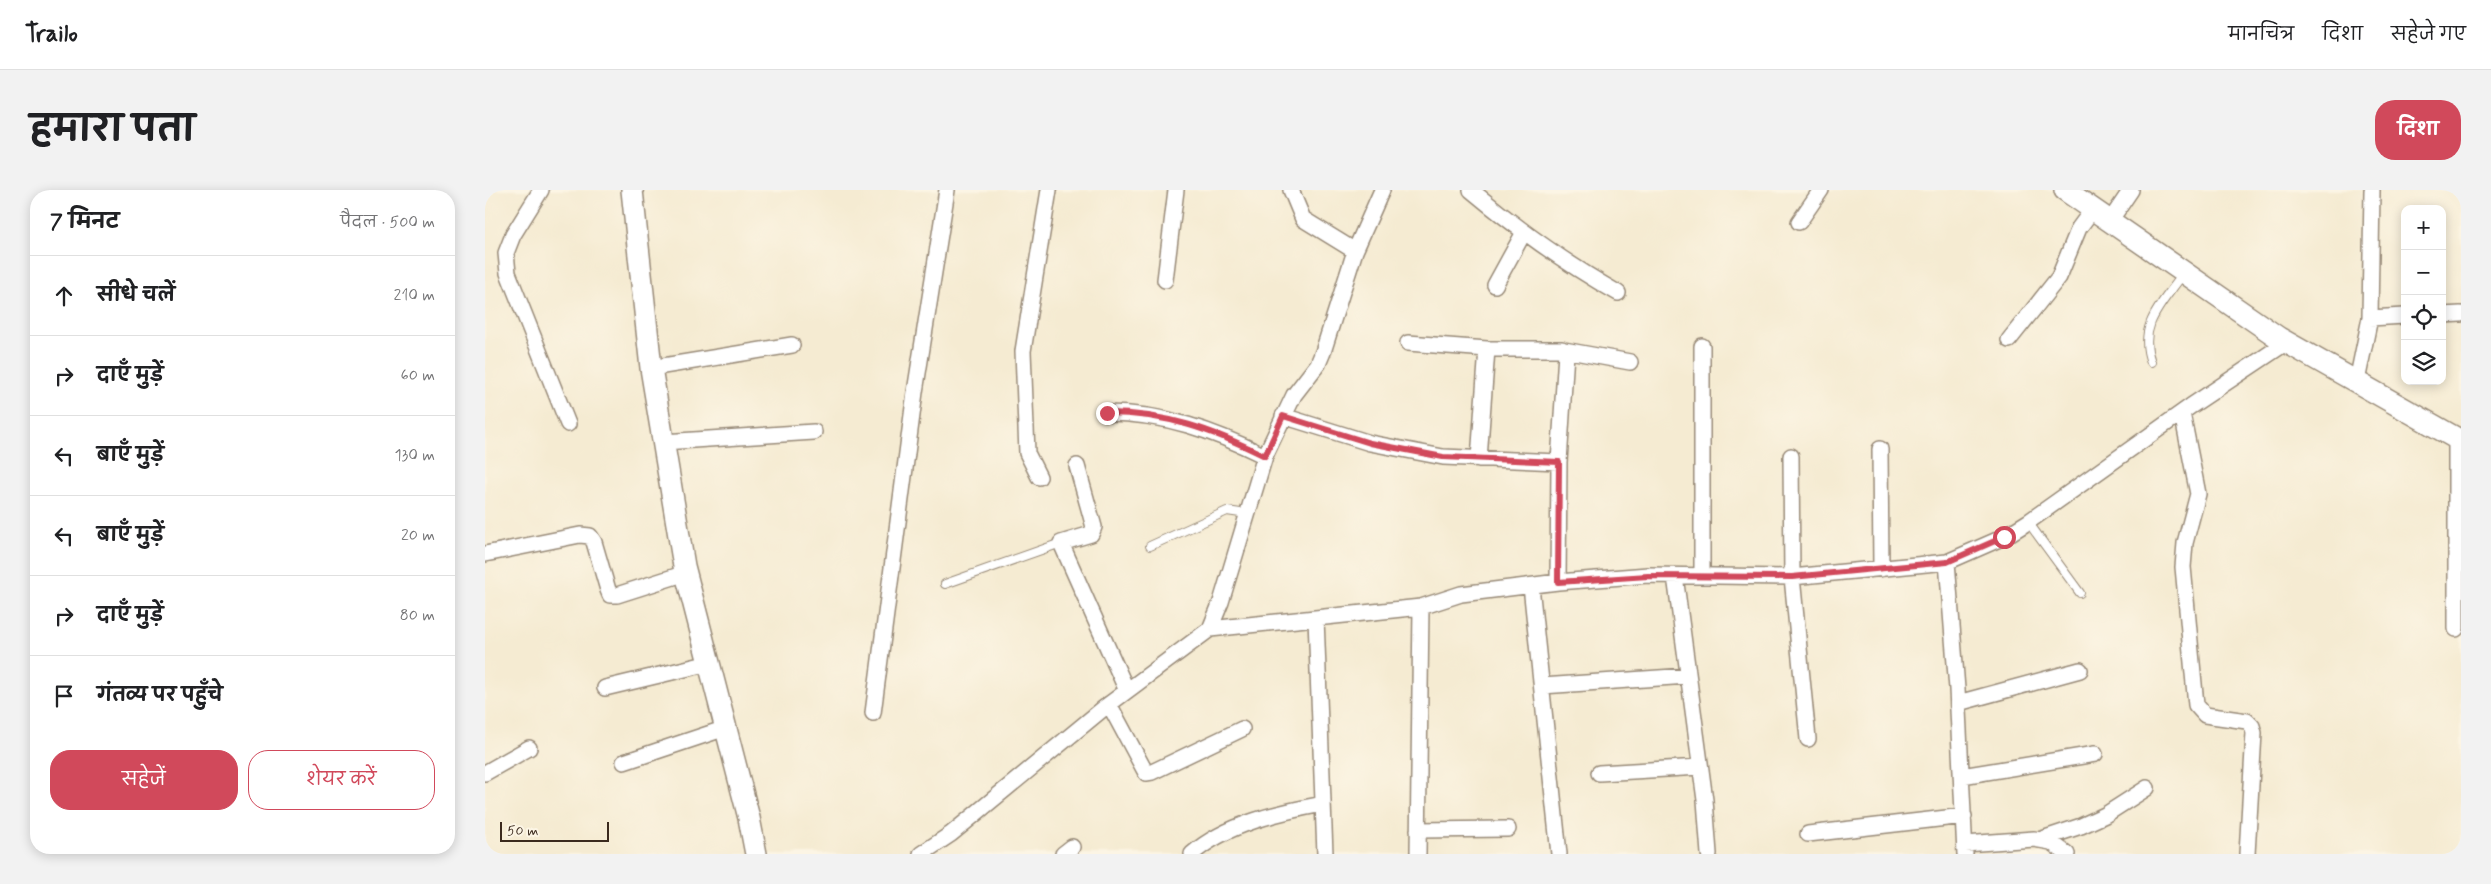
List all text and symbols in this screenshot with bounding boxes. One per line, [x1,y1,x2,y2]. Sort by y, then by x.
text: Trailo [25,19,78,50]
text: मानचित्र [2228,23,2294,47]
text: दिशा [2322,23,2363,47]
text: सहेजे गए [2391,23,2466,47]
button: दिशा [2375,100,2461,160]
text: हमारा पता [30,107,195,153]
map controls [2401,205,2446,385]
button: + [2401,205,2446,250]
text: 7 मिनट [50,208,119,236]
text: पैदल · 500 m [340,212,435,233]
button: − [2401,250,2446,295]
icon: ahead [50,282,78,310]
text: सीधे चलें [97,283,175,308]
text: 210 m [394,285,435,306]
button: locate [2401,295,2446,340]
button: layers [2401,340,2446,385]
icon: right [50,362,78,390]
text: दाएँ मुड़ें [97,363,163,388]
text: 60 m [401,365,435,386]
route end [1096,402,1119,425]
icon: left [50,442,78,470]
text: बाएँ मुड़ें [97,443,164,468]
text: 130 m [394,445,435,466]
icon: left [50,522,78,550]
text: बाएँ मुड़ें [97,523,164,548]
text: 20 m [401,525,435,546]
route start [1993,526,2016,549]
icon: right [50,602,78,630]
text: दाएँ मुड़ें [97,603,163,628]
text: 80 m [400,605,435,626]
icon: arrive [50,682,78,710]
text: गंतव्य पर पहुँचे [97,683,223,708]
button: सहेजें [50,750,238,810]
button: शेयर करें [248,750,435,810]
scale bar [500,819,609,842]
text: 50 m [507,822,538,840]

